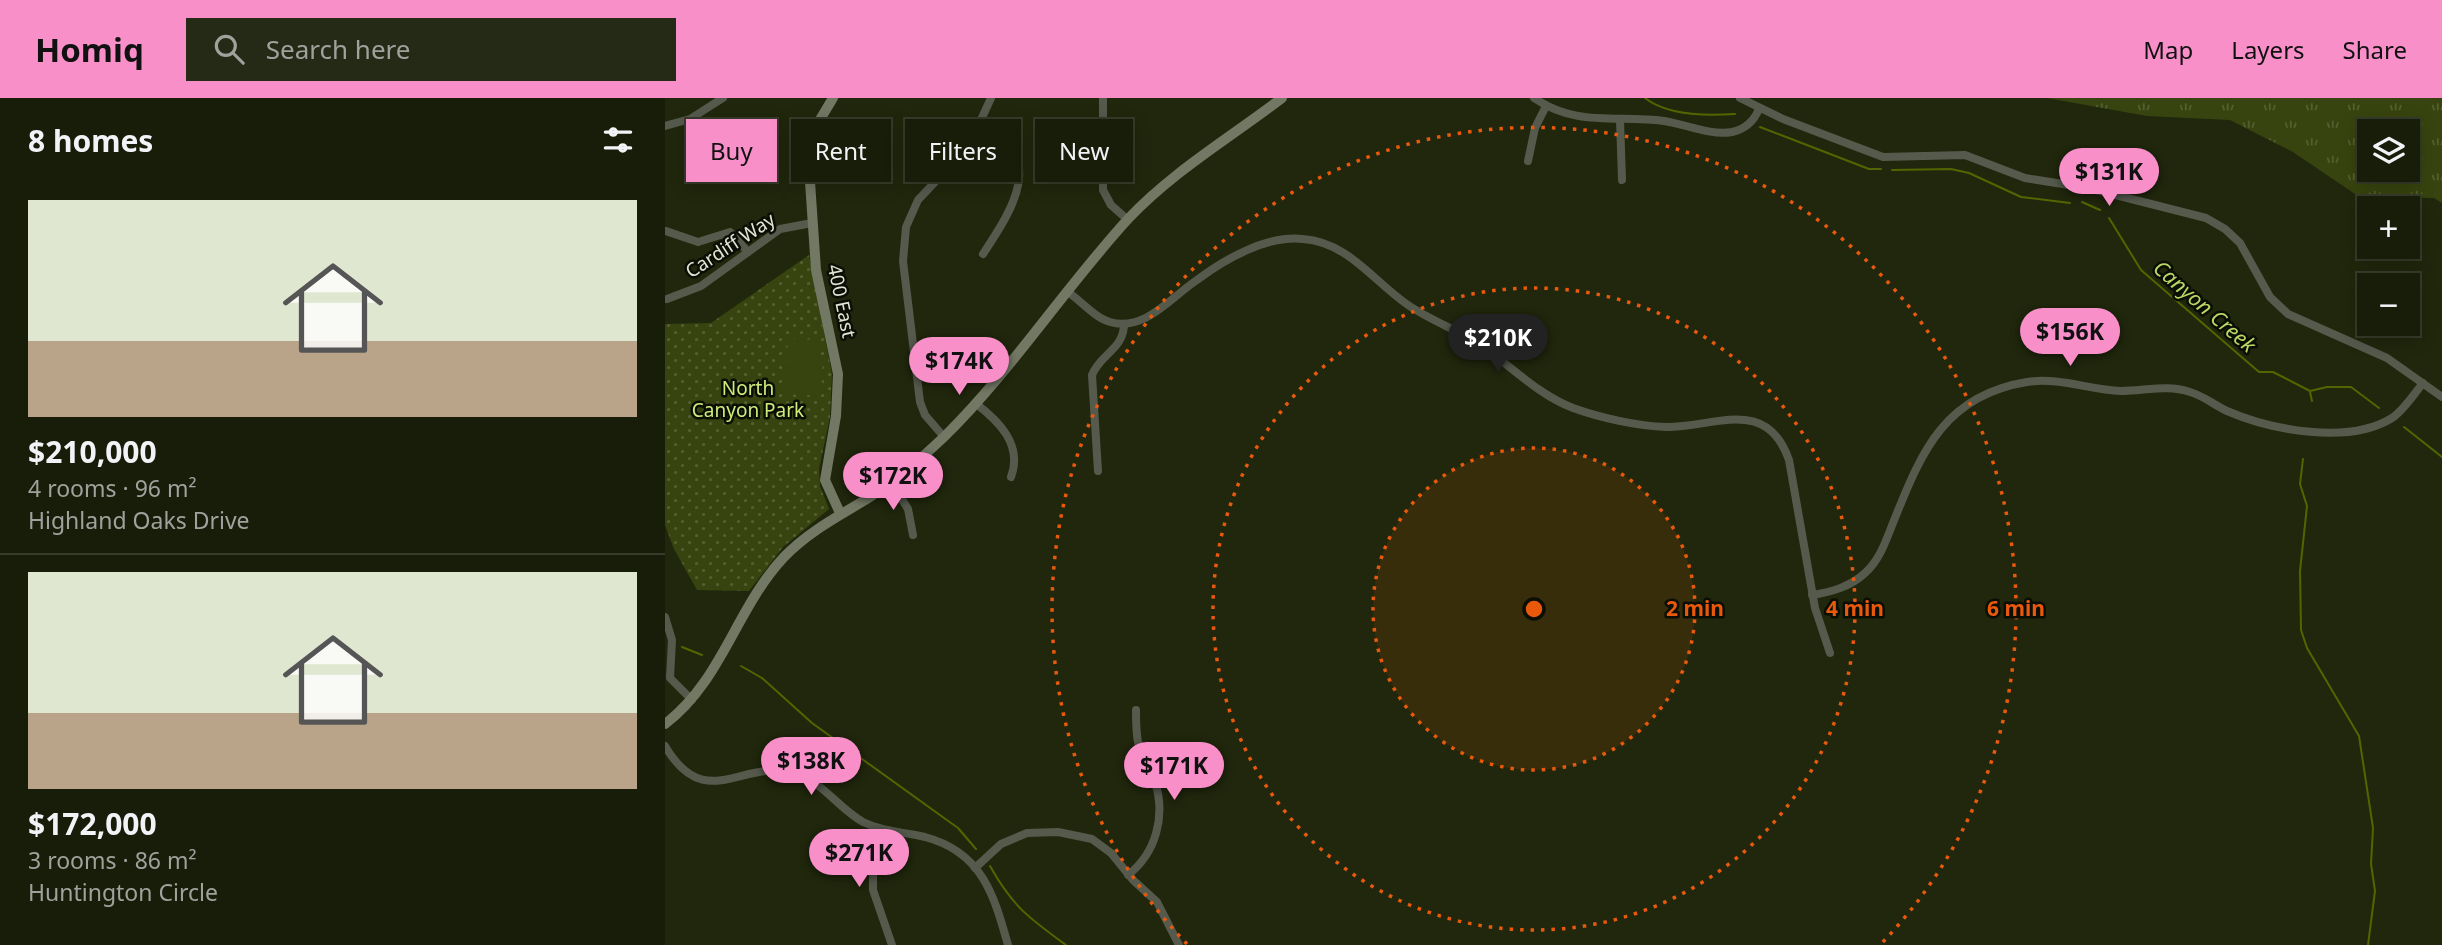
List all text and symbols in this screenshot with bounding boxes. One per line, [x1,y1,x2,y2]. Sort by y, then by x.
search box [186,18,676,81]
text: Homiq [35,27,144,72]
icon: search [210,30,248,68]
text: Search here [266,31,410,67]
text: Map [2143,33,2193,66]
text: Layers [2231,33,2305,66]
text: Share [2343,33,2407,66]
chip: Buy [686,119,777,182]
chip: Rent [791,119,891,182]
chip: Filters [905,119,1021,182]
chip: New [1035,119,1133,182]
map controls [2357,119,2420,336]
button: layers [2357,119,2420,182]
text: 8 homes [28,120,153,161]
icon: filters [599,121,637,159]
pin: $131K [2060,148,2158,208]
text: $131K [2075,155,2143,187]
button: + [2357,196,2420,259]
street label: Cardiff Way [680,206,780,284]
icon: home [270,245,396,371]
water label: Canyon Creek [2148,254,2263,359]
street label: 400 East [822,262,863,340]
button: − [2357,273,2420,336]
pin: $156K [2021,308,2119,368]
pin: $210K [1449,314,1547,374]
text: $156K [2036,315,2104,347]
text: $210K [1464,321,1532,353]
pin: $174K [910,338,1008,397]
text: $174K [925,344,993,376]
park label: North Canyon Park [692,375,804,423]
text: $210,000 [28,431,157,472]
pin: $172K [844,452,942,512]
text: $172K [859,459,927,491]
text: 4 rooms · 96 m² [28,472,197,504]
text: Highland Oaks Drive [28,504,250,536]
text: 2 min [1666,594,1724,622]
text: 4 min [1826,594,1884,622]
text: 6 min [1987,594,2045,622]
centre of rings [1522,597,1546,621]
icon: home [270,617,396,743]
pin: $138K [762,738,860,797]
pin: $171K [1125,742,1223,802]
text: $138K [777,744,845,776]
text: $171K [1140,749,1208,781]
text: $172,000 [28,803,157,844]
pin: $271K [810,830,908,889]
text: $271K [825,836,893,868]
text: 3 rooms · 86 m² [28,844,197,876]
text: Huntington Circle [28,876,218,908]

